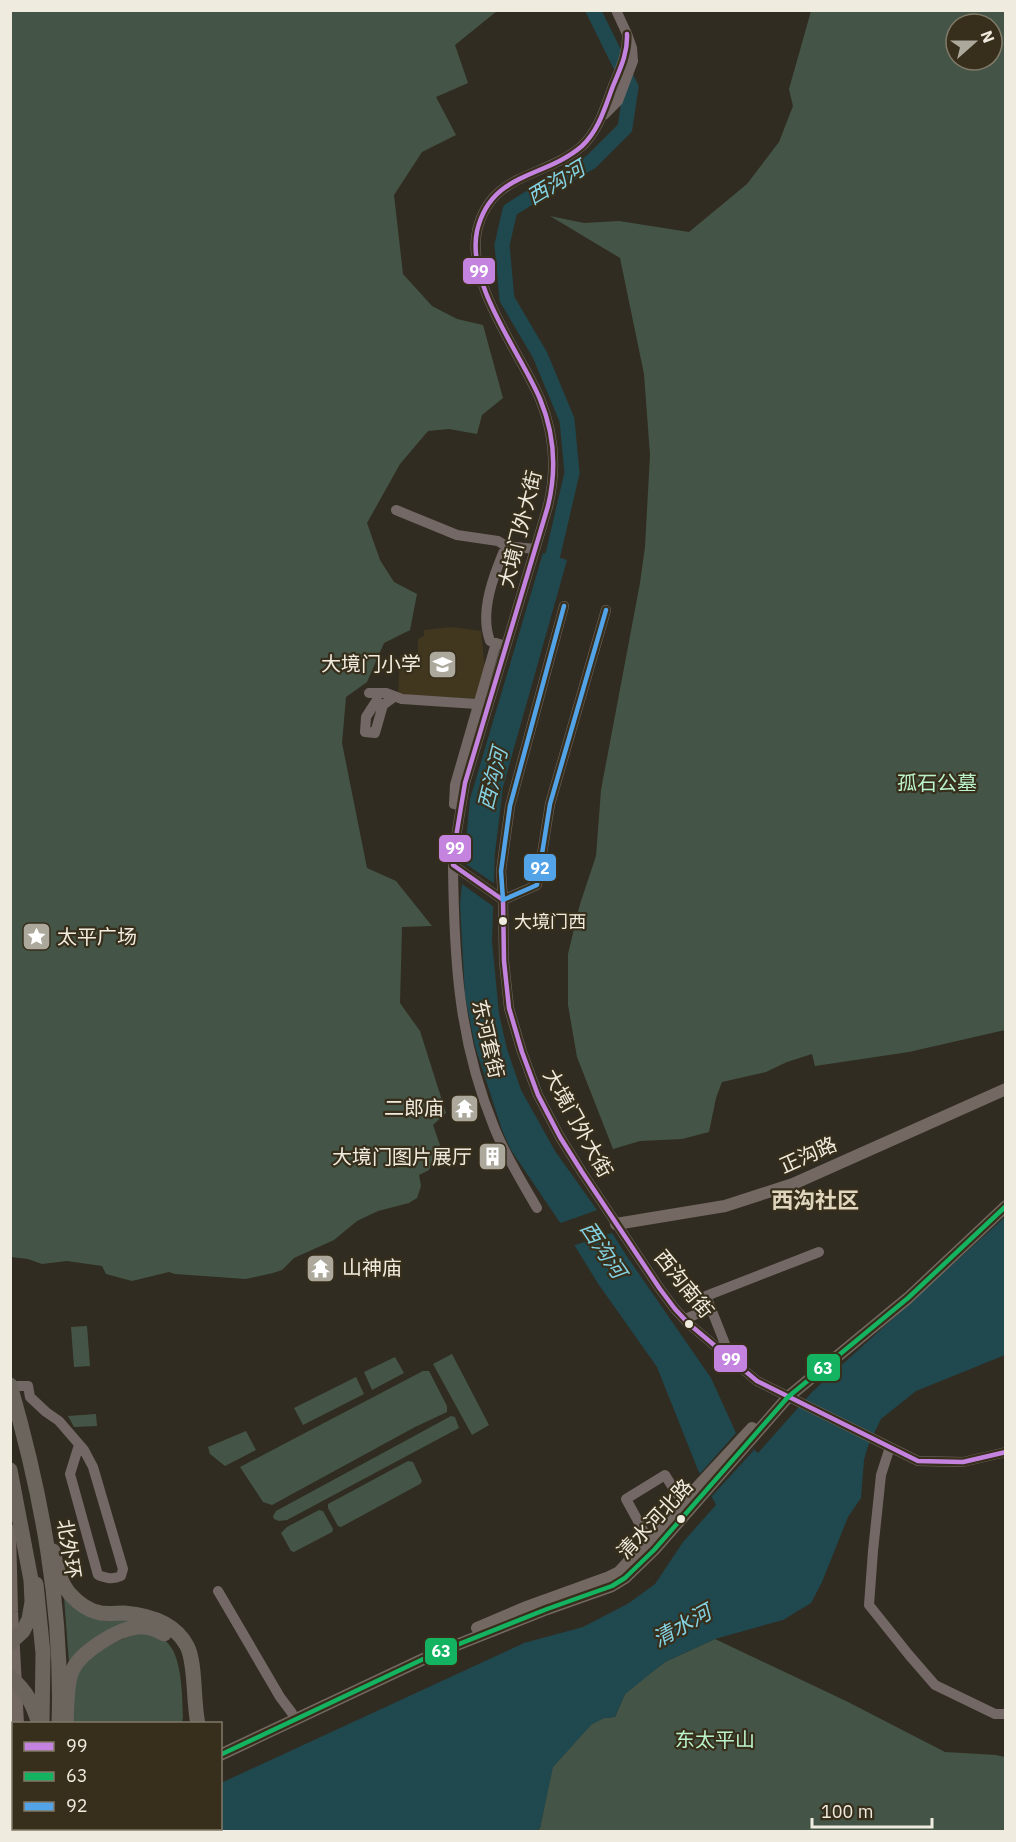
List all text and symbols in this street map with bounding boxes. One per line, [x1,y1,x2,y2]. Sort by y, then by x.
north arrow [944,12,1004,72]
text: N [977,28,999,46]
water label: 西沟河 [521,152,593,210]
line badge: 99 [462,257,496,285]
text: 99 [469,261,489,281]
street label: 大境门外大街 [492,467,547,590]
school or university icon: 大境门小学 [426,648,458,680]
place label: 大境门小学 [321,650,421,677]
water label: 西沟河 [471,741,514,813]
park label: 孤石公墓 [897,769,977,796]
line badge: 99 [438,834,472,863]
text: 99 [445,838,465,858]
line badge: 92 [523,853,557,882]
text: 92 [530,858,550,878]
place label: 大境门西 [514,910,586,933]
marker: 大境门西 [497,915,509,927]
place icon: 太平广场 [20,921,52,953]
place label: 太平广场 [57,923,137,950]
street label: 东河套街 [466,997,511,1081]
street label: 大境门外大街 [538,1064,619,1182]
temple icon: 二郎庙 [449,1092,481,1124]
place label: 二郎庙 [384,1094,444,1121]
street label: 正沟路 [775,1130,841,1179]
building icon: 大境门图片展厅 [477,1141,509,1173]
place label: 大境门图片展厅 [332,1143,472,1170]
district label: 西沟社区 [771,1185,859,1214]
water label: 西沟河 [575,1215,635,1287]
street label: 西沟南街 [649,1244,720,1323]
temple icon: 山神庙 [305,1252,337,1284]
place label: 山神庙 [342,1254,402,1281]
unlabelled marker [683,1318,695,1330]
line badge: 99 [713,1344,748,1373]
text: 99 [721,1349,741,1369]
line badge: 63 [806,1353,841,1382]
text: 63 [813,1358,833,1378]
street label: 清水河北路 [611,1473,699,1564]
unlabelled marker [675,1513,687,1525]
street label: 北外环 [51,1517,88,1581]
water label: 清水河 [647,1596,719,1653]
line badge: 63 [424,1637,458,1666]
text: 63 [431,1641,451,1661]
legend [12,1722,222,1830]
park label: 东太平山 [675,1726,755,1753]
text: 99 [66,1734,88,1757]
text: 63 [66,1764,88,1787]
scale bar [812,1791,932,1829]
text: 92 [66,1794,88,1817]
text: 100 m [821,1800,873,1823]

